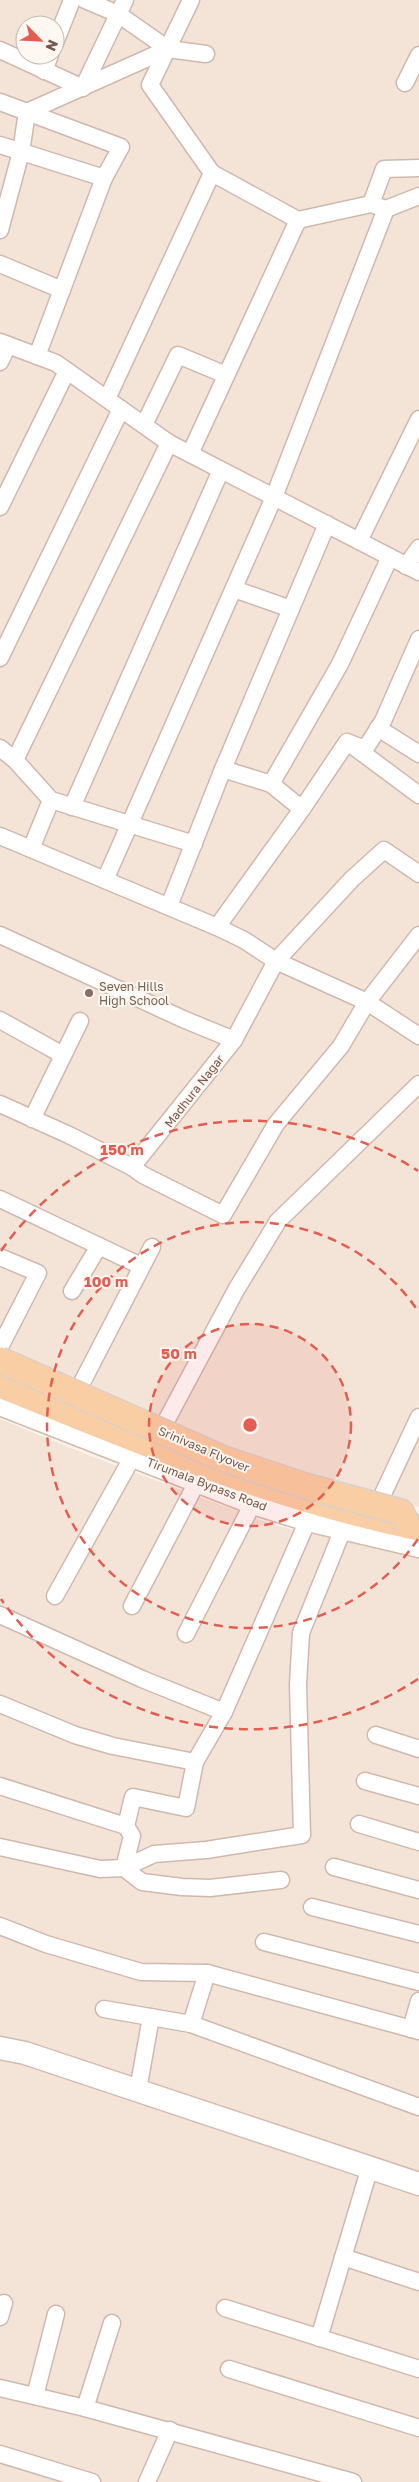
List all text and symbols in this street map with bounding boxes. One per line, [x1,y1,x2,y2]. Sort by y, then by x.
north arrow [15,15,65,65]
text: N [42,37,62,54]
place label: Seven Hills High School [99,979,169,1008]
marker: Seven Hills High School [83,987,95,999]
street label: Madhura Nagar [161,1051,227,1130]
text: 150 m [100,1140,144,1158]
text: 100 m [84,1272,128,1290]
text: 50 m [161,1344,197,1362]
centre of rings [241,1416,259,1434]
street label: Srinivasa Flyover [156,1423,252,1475]
street label: Tirumala Bypass Road [145,1454,269,1514]

